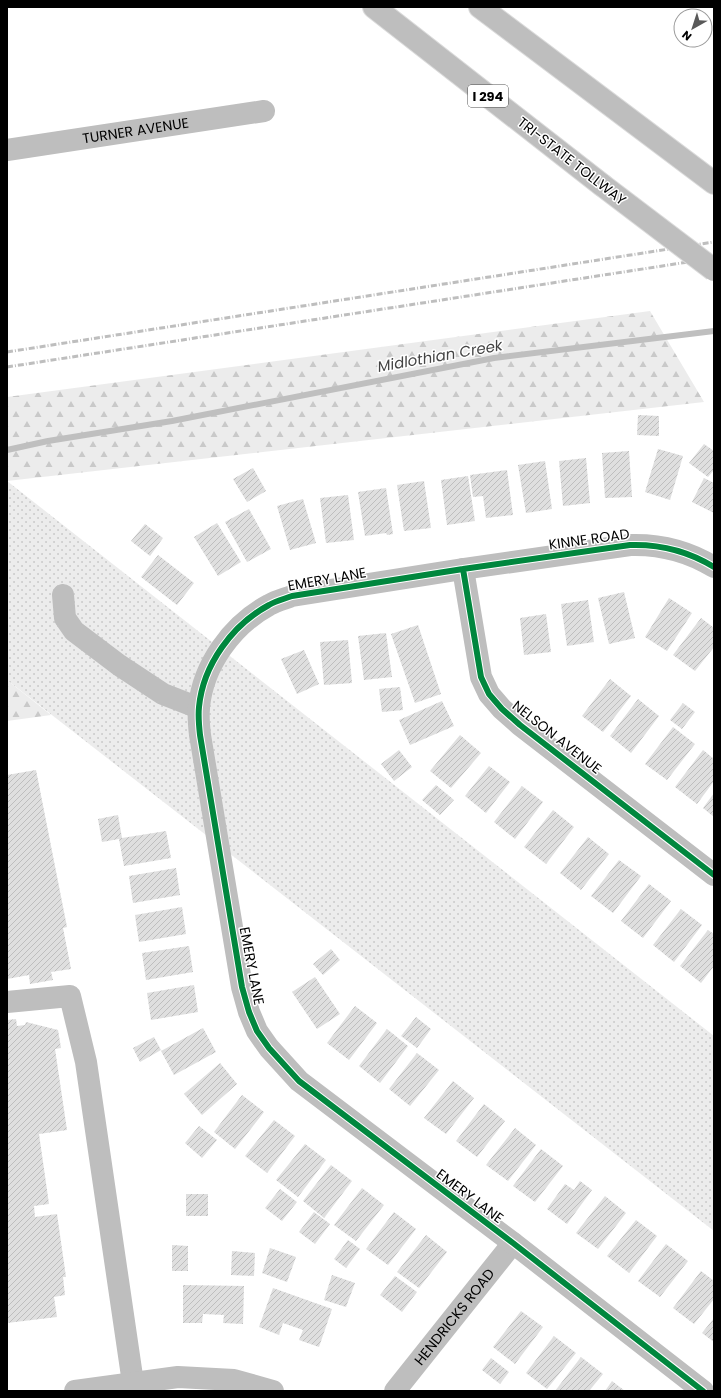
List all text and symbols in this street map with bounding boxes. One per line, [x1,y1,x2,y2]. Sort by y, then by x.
north arrow [673,8,713,48]
text: N [678,27,695,45]
road number: I 294 [468,85,508,107]
street label: TRI-STATE TOLLWAY [513,112,631,210]
street label: TURNER AVENUE [81,113,190,148]
water label: Midlothian Creek [376,334,505,377]
street label: KINNE ROAD [547,523,631,555]
street label: EMERY LANE [286,562,368,596]
street label: NELSON AVENUE [508,696,606,778]
street label: EMERY LANE [235,925,269,1007]
street label: EMERY LANE [432,1164,508,1228]
street label: HENDRICKS ROAD [409,1264,499,1369]

